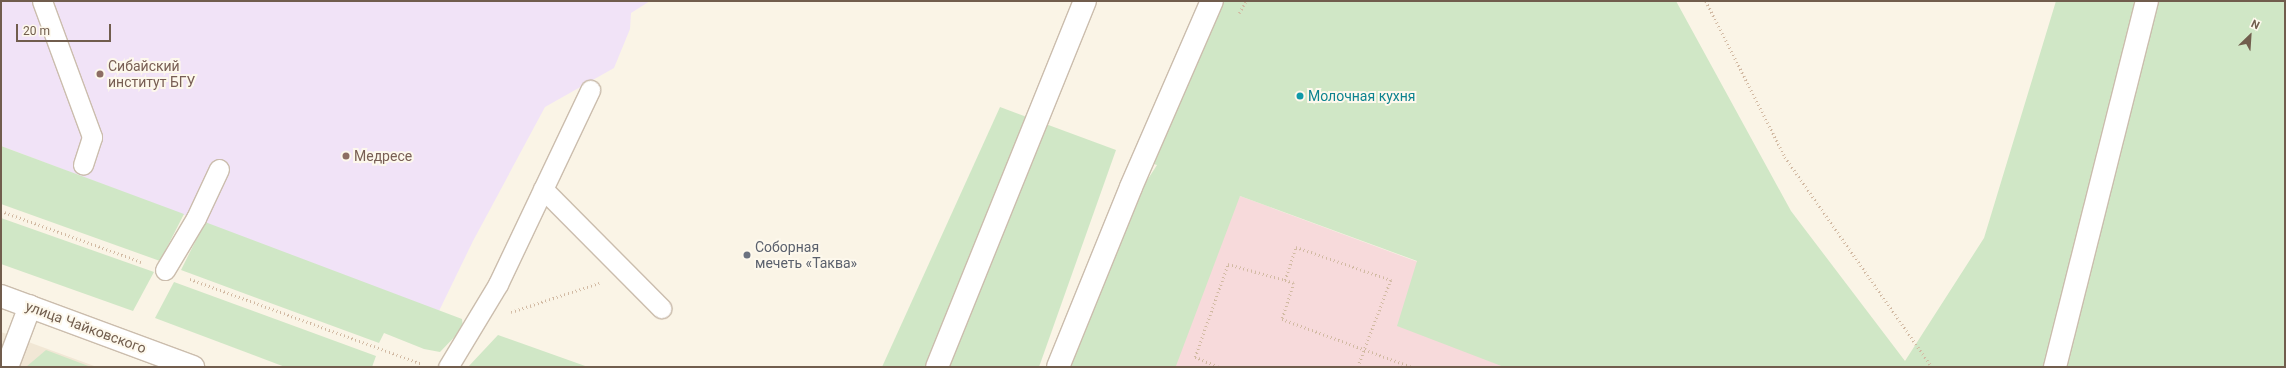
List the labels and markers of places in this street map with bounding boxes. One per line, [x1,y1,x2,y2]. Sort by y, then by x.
place label: Сибайский институт БГУ [108,58,195,90]
marker: Сибайский институт БГУ [95,69,105,79]
place label: Молочная кухня [1308,88,1416,104]
marker: Молочная кухня [1295,91,1305,101]
place label: Медресе [354,148,412,164]
marker: Медресе [341,151,351,161]
place label: Соборная мечеть «Таква» [755,239,857,272]
marker: Соборная мечеть «Таква» [742,250,752,260]

